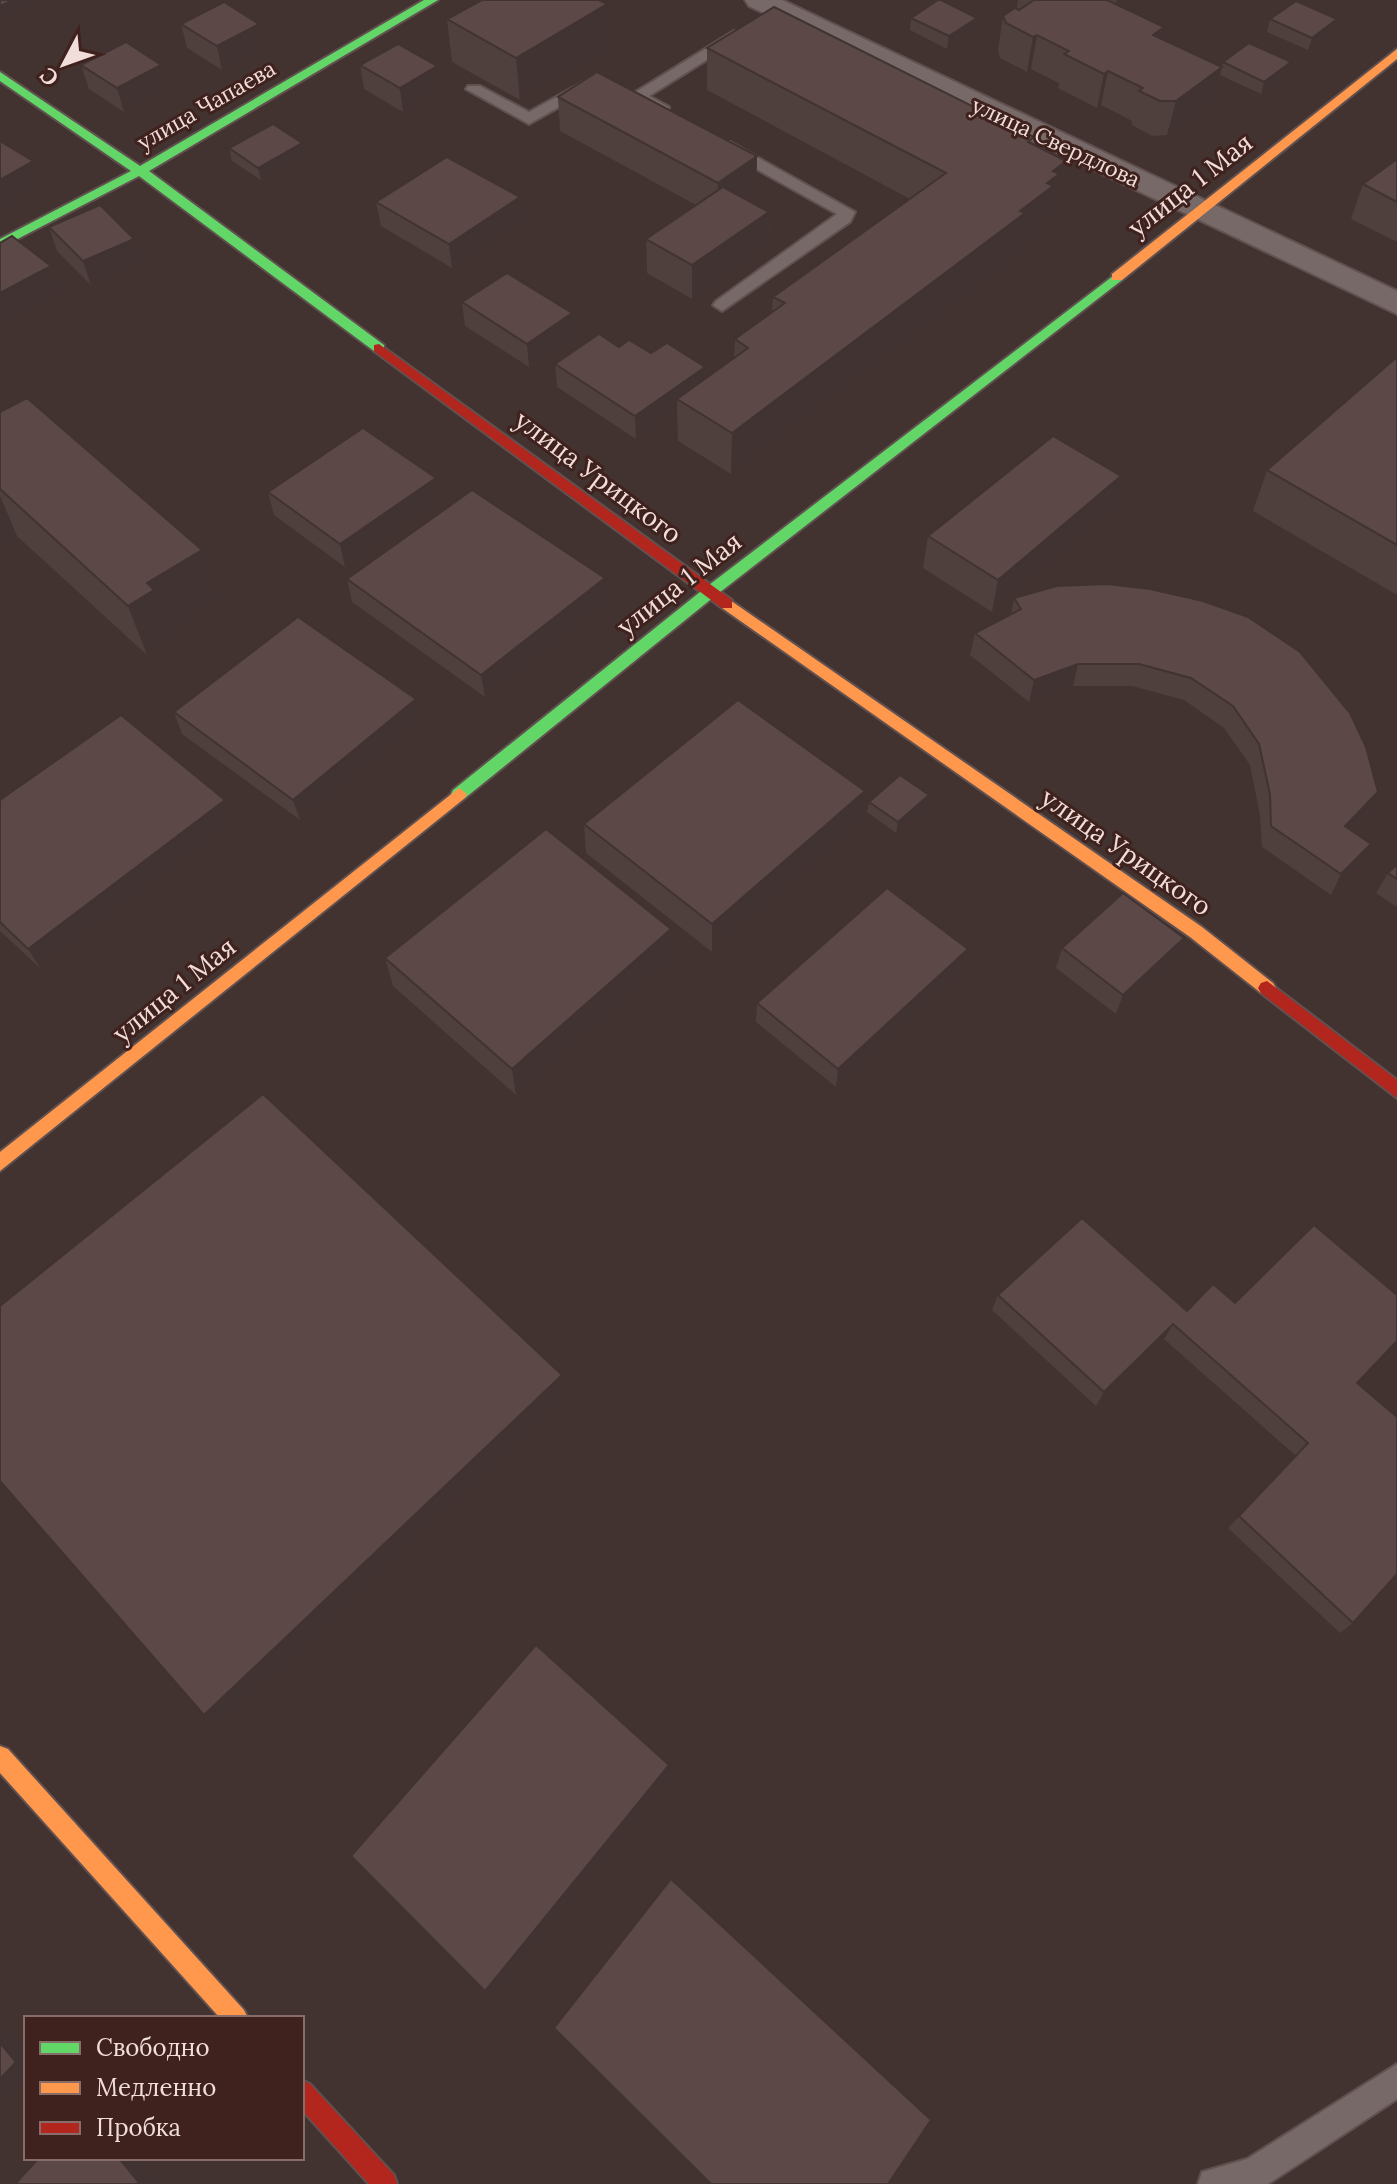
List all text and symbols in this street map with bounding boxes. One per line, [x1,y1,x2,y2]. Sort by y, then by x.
north arrow [24,24,104,104]
street label: улица Чапаева [132,54,280,156]
text: С [33,62,64,92]
street label: улица Свердлова [967,91,1145,193]
street label: улица 1 Мая [1121,126,1259,244]
street label: улица Урицкого [508,403,688,550]
street label: улица 1 Мая [610,525,748,643]
street label: улица Урицкого [1035,780,1218,923]
street label: улица 1 Мая [105,930,242,1049]
legend [24,2016,304,2160]
text: Свободно [96,2032,210,2063]
text: Медленно [96,2072,216,2103]
text: Пробка [96,2112,181,2143]

